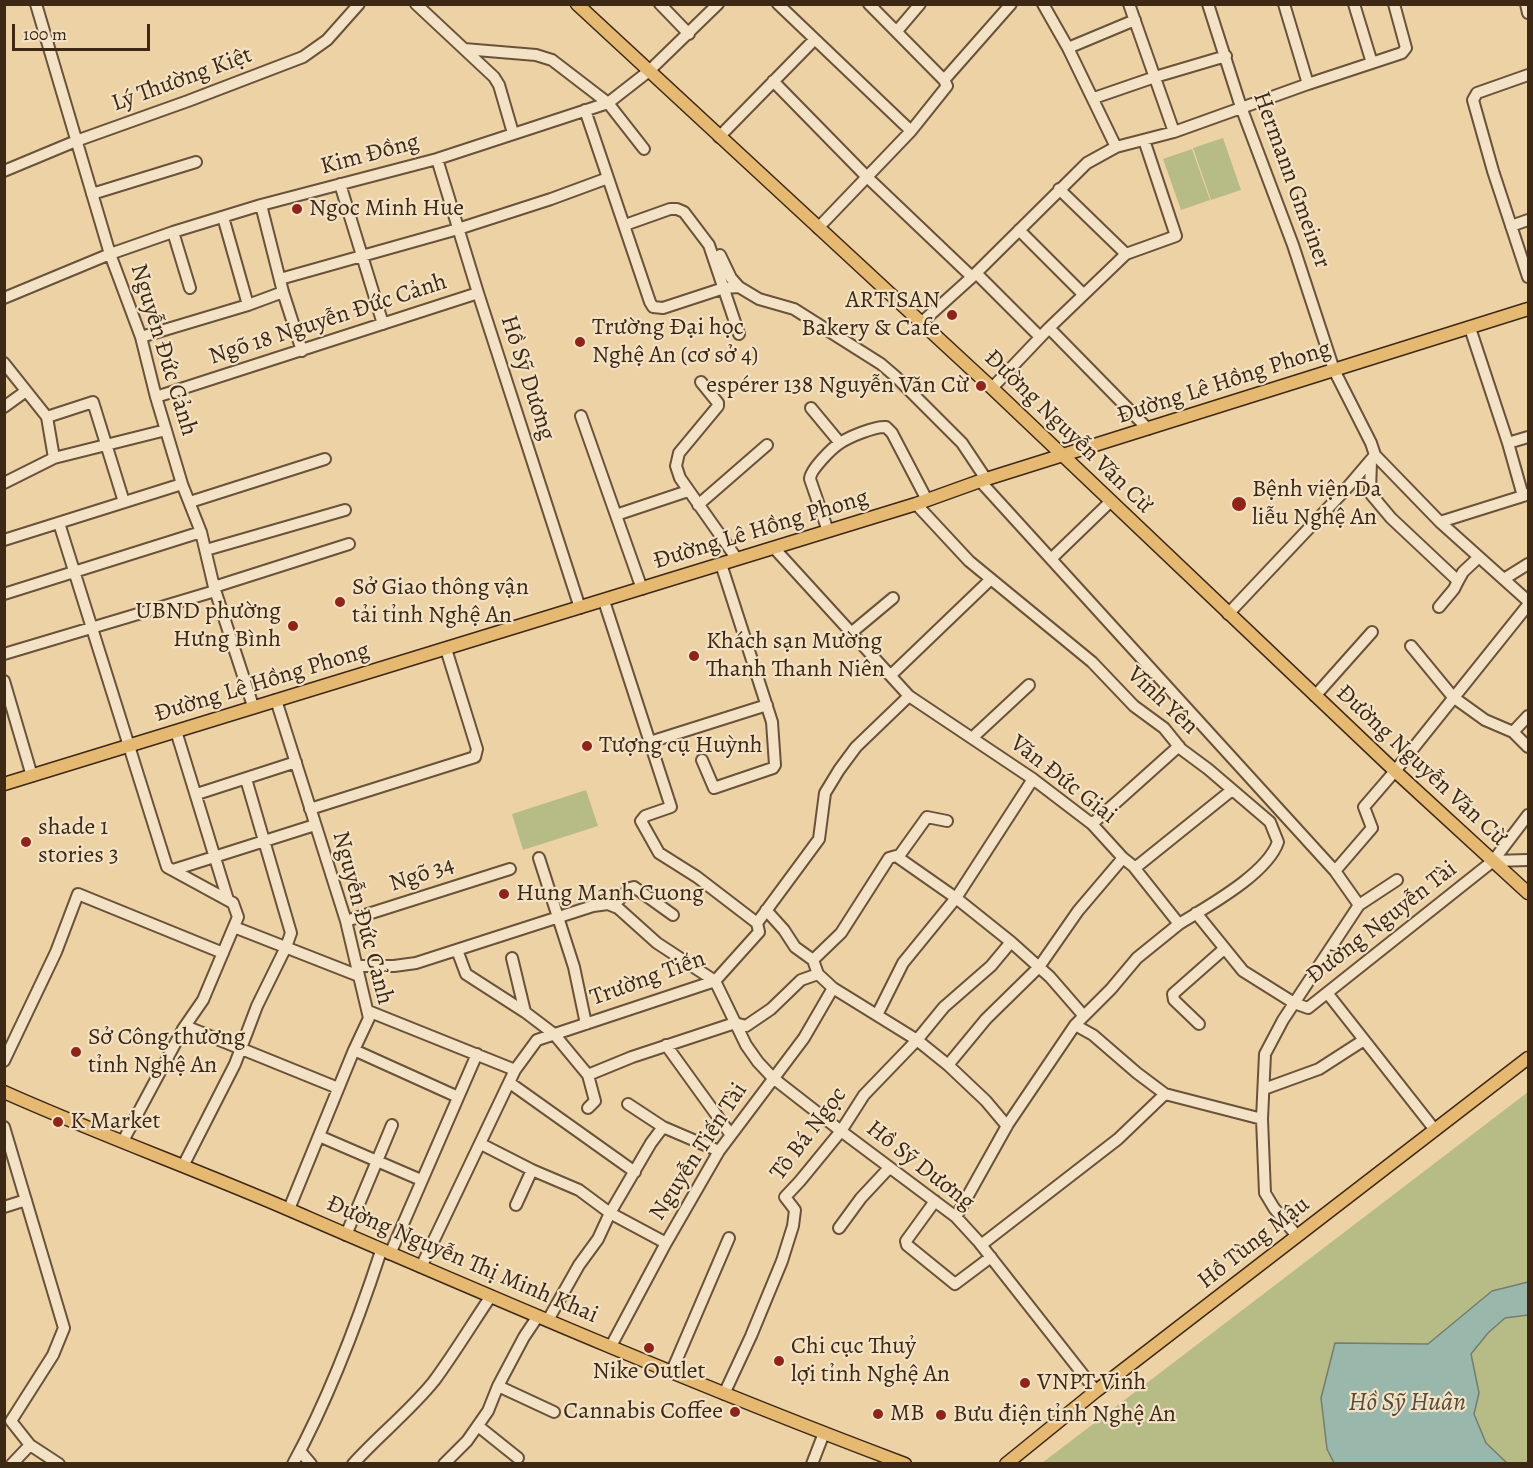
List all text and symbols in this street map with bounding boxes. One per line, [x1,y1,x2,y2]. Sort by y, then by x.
scale bar [15,12,153,50]
text: 100 m [23,22,67,46]
street label: Lý Thường Kiệt [108,41,256,119]
street label: Hermann Gmeiner [1246,88,1336,272]
street label: Kim Đồng [318,128,422,182]
place label: Ngoc Minh Hue [309,195,464,223]
marker: Ngoc Minh Hue [290,202,304,216]
street label: Nguyễn Đức Cảnh [123,261,203,439]
street label: Ngõ 18 Nguyễn Đức Cảnh [205,268,451,372]
place label: ARTISAN Bakery & Cafe [801,287,940,343]
marker: ARTISAN Bakery & Cafe [945,308,959,322]
street label: Hồ Sỹ Dương [493,312,561,444]
place label: Trường Đại học Nghệ An (cơ sở 4) [592,314,758,370]
marker: Trường Đại học Nghệ An (cơ sở 4) [573,335,587,349]
street label: Đường Lê Hồng Phong [1113,335,1335,431]
street label: Đường Nguyễn Văn Cừ [978,344,1158,520]
place label: espérer 138 Nguyễn Văn Cừ [706,372,969,400]
marker: espérer 138 Nguyễn Văn Cừ [974,379,988,393]
place label: Bệnh viện Da liễu Nghệ An [1252,476,1382,532]
street label: Đường Lê Hồng Phong [650,484,872,576]
marker: Bệnh viện Da liễu Nghệ An [1230,495,1248,513]
place label: Sở Giao thông vận tải tỉnh Nghệ An [352,574,529,630]
marker: Sở Giao thông vận tải tỉnh Nghệ An [333,595,347,609]
place label: UBND phường Hưng Bình [135,598,281,654]
marker: UBND phường Hưng Bình [286,619,300,633]
place label: Khách sạn Mường Thanh Thanh Niên [706,628,885,684]
street label: Đường Lê Hồng Phong [151,637,373,729]
marker: Khách sạn Mường Thanh Thanh Niên [687,649,701,663]
street label: Vĩnh Yên [1120,661,1204,741]
street label: Đường Nguyễn Văn Cừ [1329,679,1513,853]
street label: Văn Đức Giai [1004,729,1122,831]
place label: Tượng cụ Huỳnh [599,732,763,760]
marker: Tượng cụ Huỳnh [580,739,594,753]
place label: shade 1 stories 3 [38,814,119,870]
street label: Nguyễn Đức Cảnh [325,828,399,1008]
marker: shade 1 stories 3 [19,835,33,849]
street label: Ngõ 34 [386,851,458,899]
street label: Đường Nguyễn Tài [1301,855,1463,991]
place label: Hung Manh Cuong [516,880,704,908]
marker: Hung Manh Cuong [497,887,511,901]
street label: Trường Tiến [587,945,709,1013]
place label: Sở Công thương tỉnh Nghệ An [88,1024,245,1080]
marker: Sở Công thương tỉnh Nghệ An [69,1045,83,1059]
street label: Nguyễn Tiến Tài [644,1078,754,1226]
street label: Tô Bá Ngọc [765,1082,853,1186]
place label: K Market [70,1108,160,1136]
marker: K Market [51,1115,65,1129]
street label: Hồ Sỹ Dương [860,1115,980,1217]
street label: Đường Nguyễn Thị Minh Khai [322,1190,602,1330]
street label: Hồ Tùng Mậu [1192,1190,1316,1296]
place label: Chi cục Thuỷ lợi tỉnh Nghệ An [791,1333,950,1389]
marker: Nike Outlet [642,1341,656,1355]
marker: Chi cục Thuỷ lợi tỉnh Nghệ An [772,1354,786,1368]
place label: Nike Outlet [593,1358,705,1386]
place label: VNPT Vinh [1037,1369,1146,1397]
marker: VNPT Vinh [1018,1376,1032,1390]
water label: Hồ Sỹ Huân [1348,1388,1466,1420]
place label: Cannabis Coffee [563,1398,723,1426]
place label: MB [890,1400,925,1428]
place label: Bưu điện tỉnh Nghệ An [953,1401,1176,1429]
marker: Cannabis Coffee [728,1405,742,1419]
marker: MB [871,1407,885,1421]
marker: Bưu điện tỉnh Nghệ An [934,1408,948,1422]

